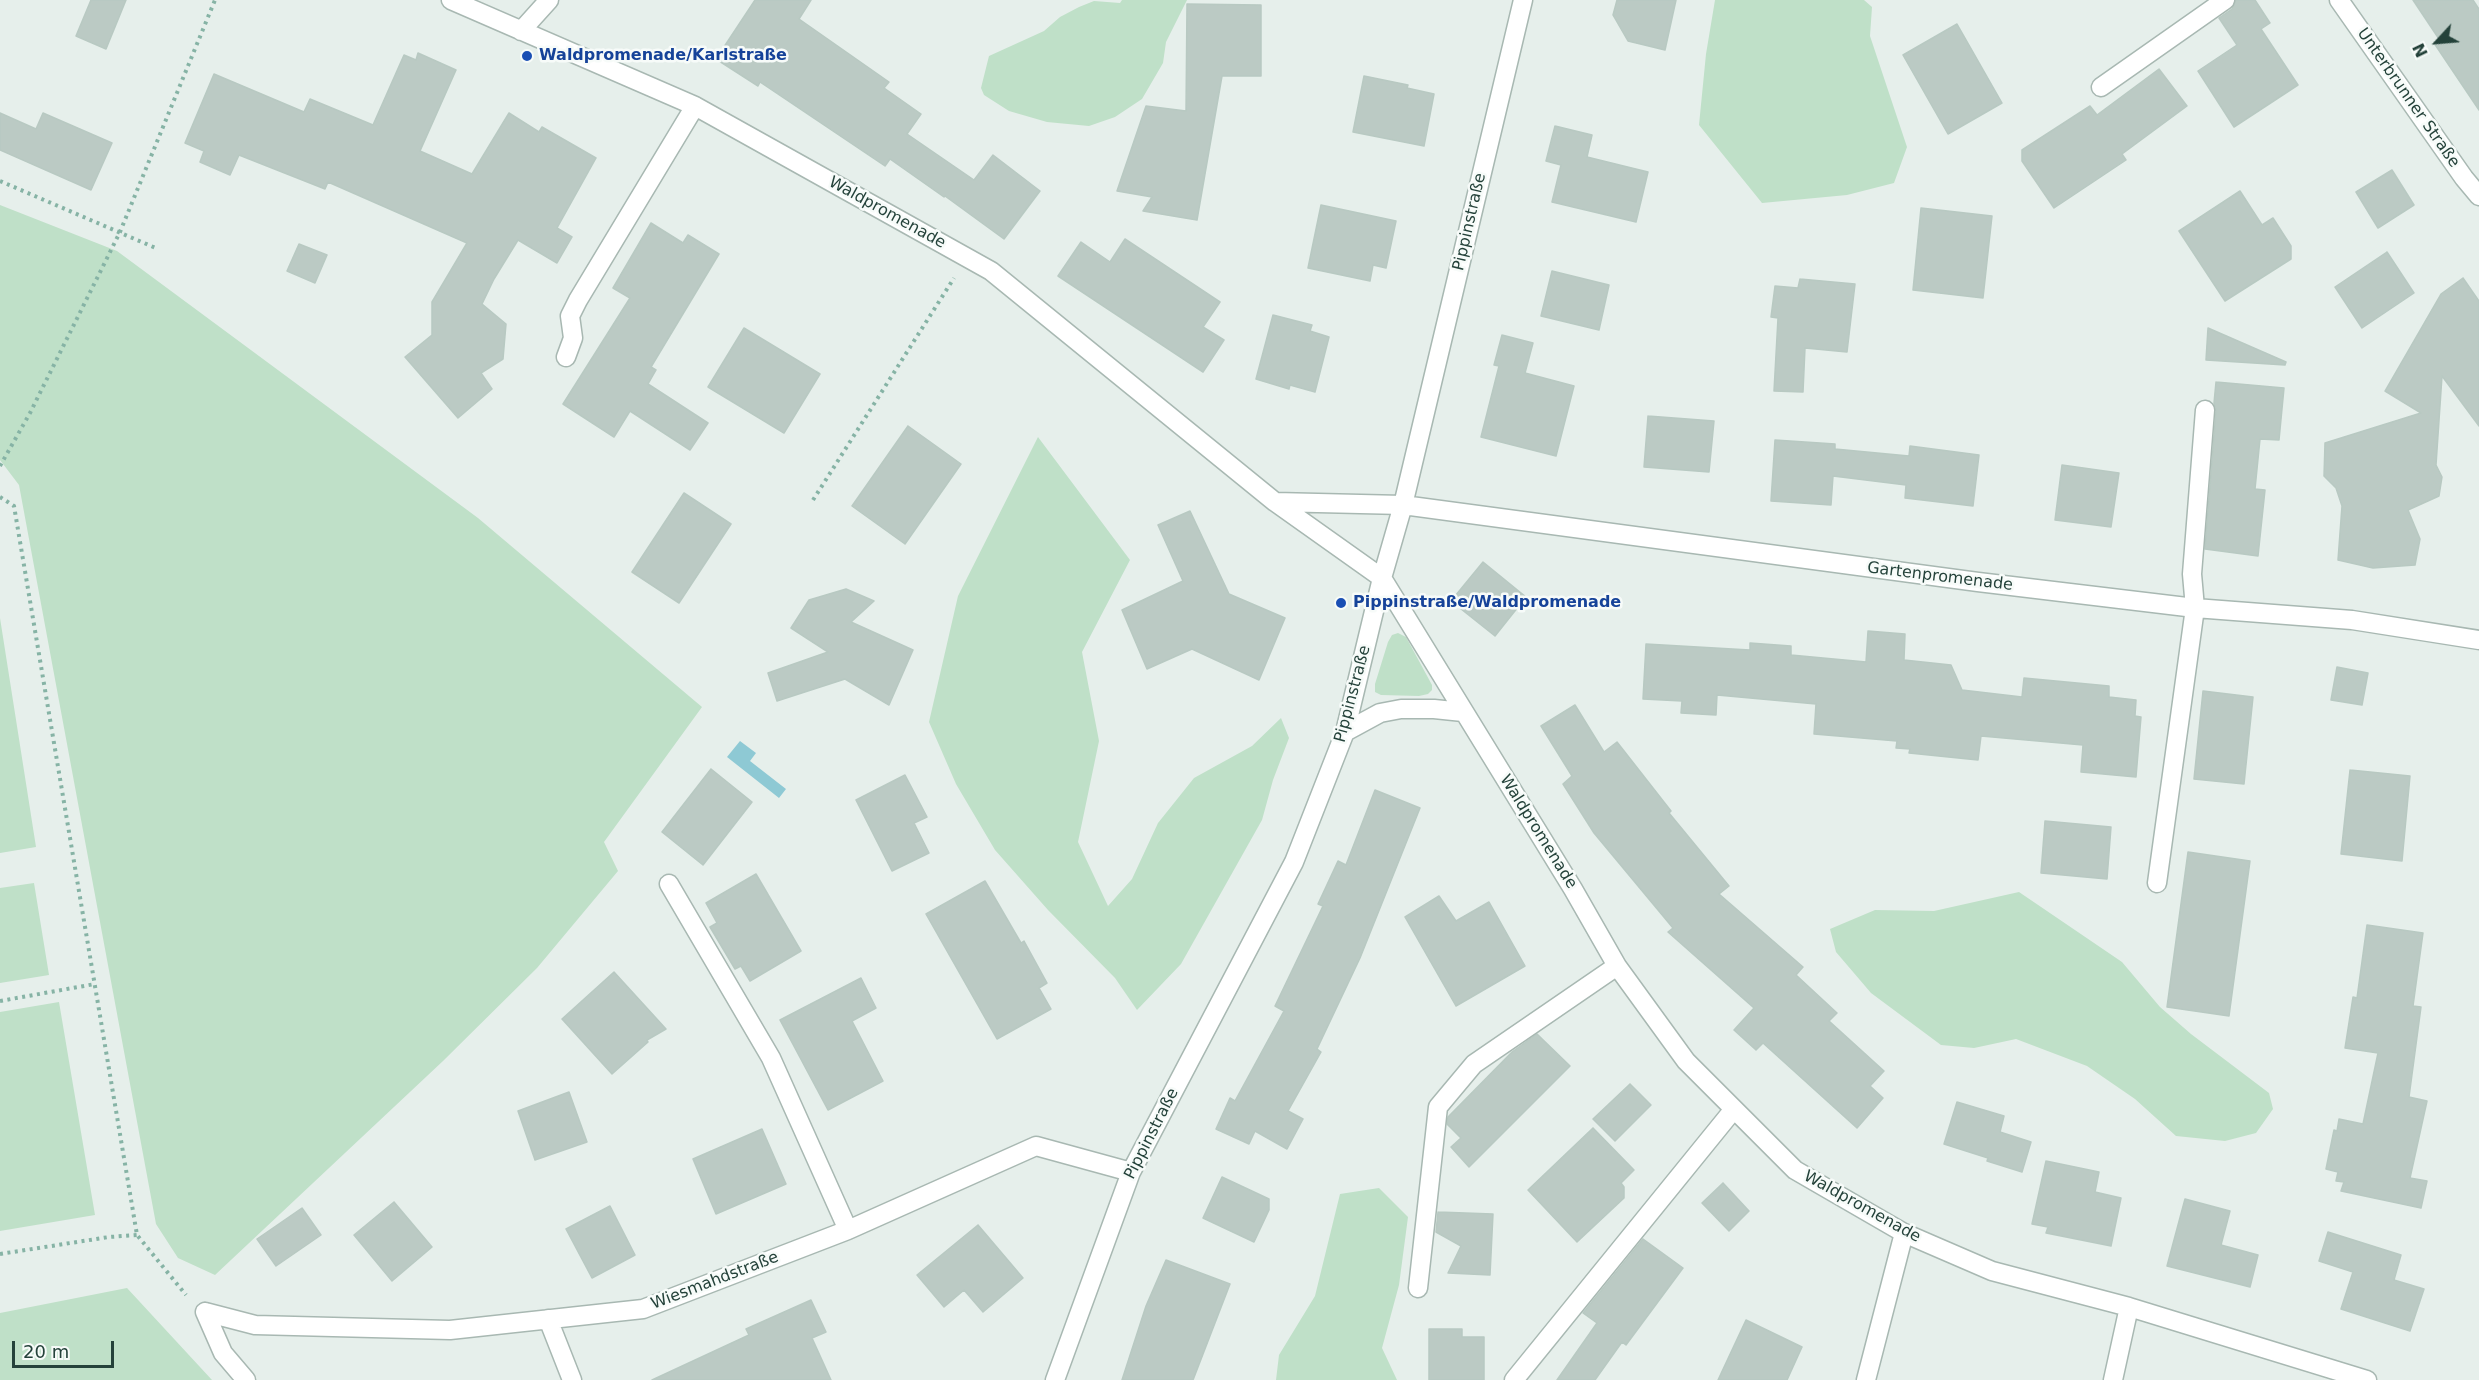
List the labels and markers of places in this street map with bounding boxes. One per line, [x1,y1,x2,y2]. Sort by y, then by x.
place label: Waldpromenade/Karlstraße [539,46,787,66]
marker: Waldpromenade/Karlstraße [520,49,534,63]
place label: Pippinstraße/Waldpromenade [1353,593,1621,613]
marker: Pippinstraße/Waldpromenade [1334,596,1348,610]

